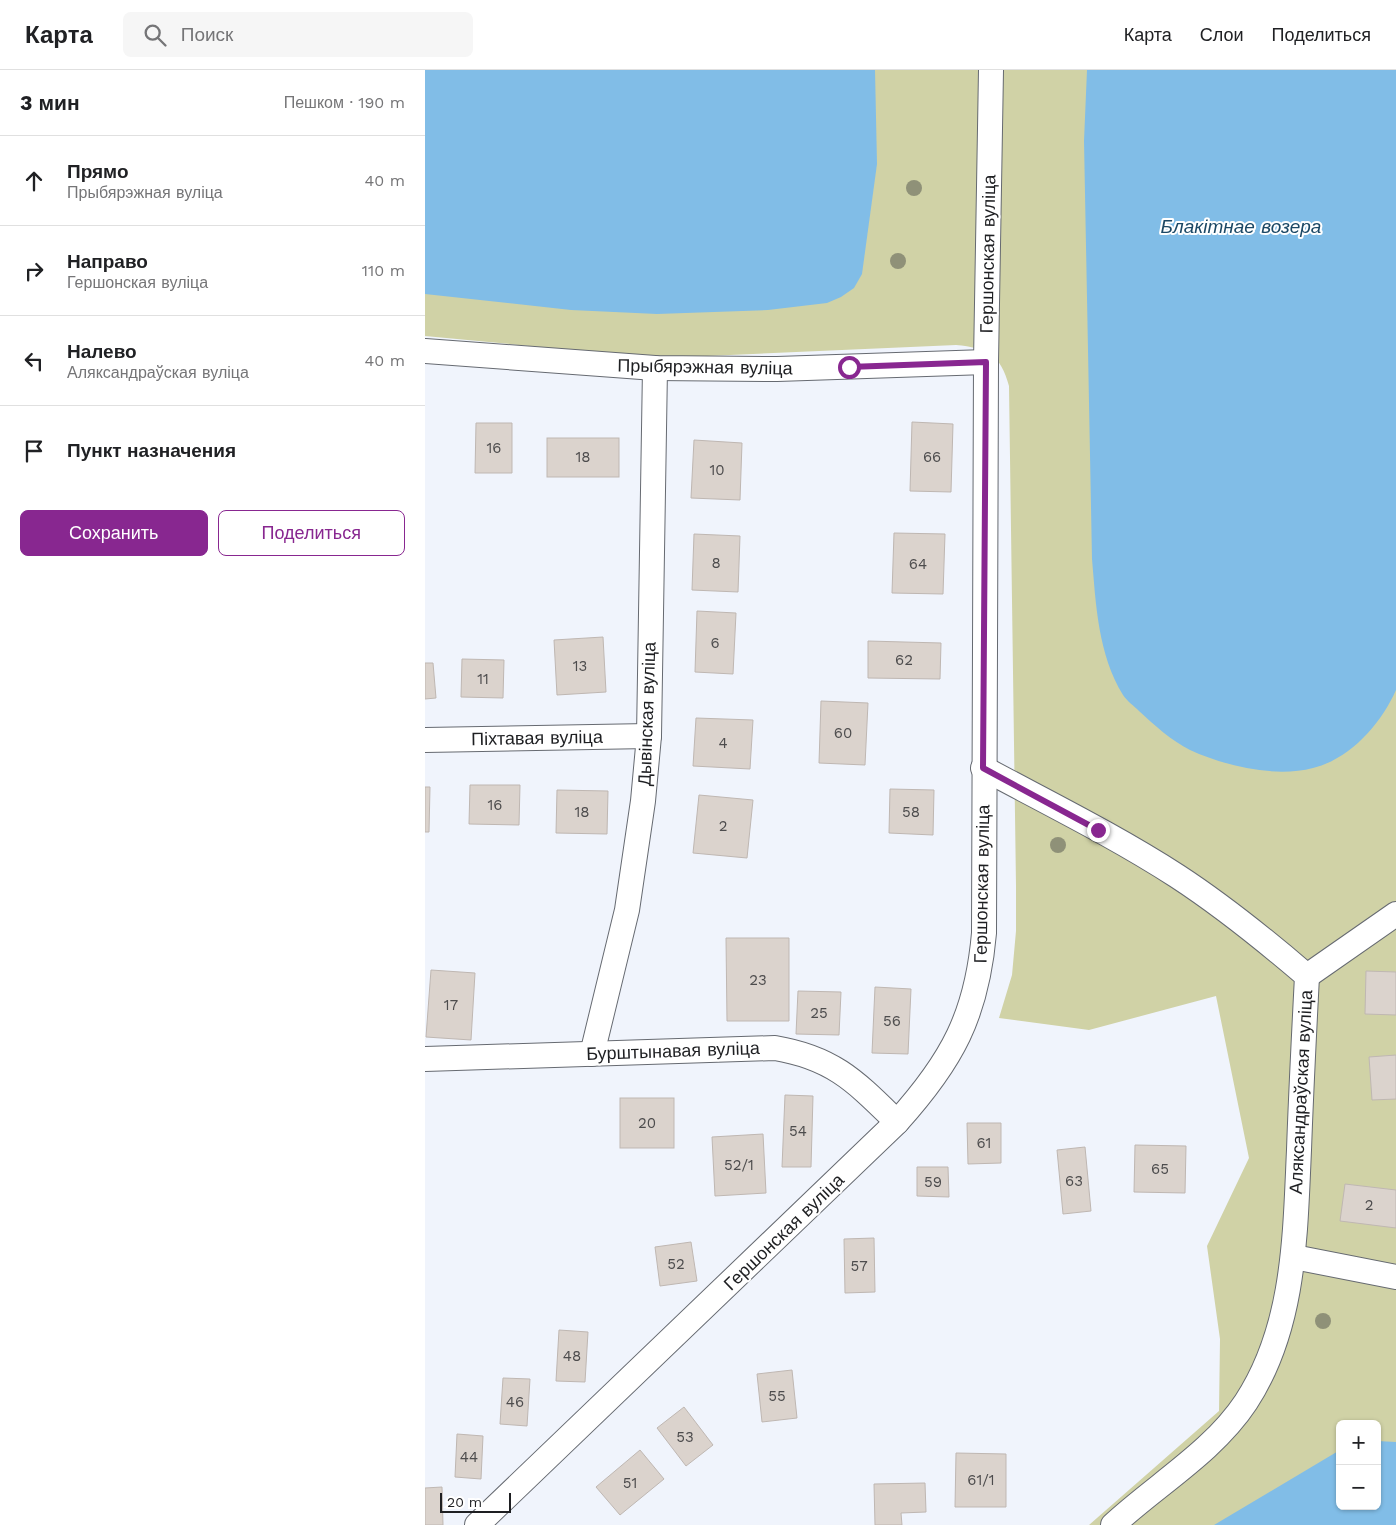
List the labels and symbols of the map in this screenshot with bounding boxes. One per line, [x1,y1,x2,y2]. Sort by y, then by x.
street label: Гершонская вуліца [976,173,999,334]
water label: Блакітнае возера [1161,215,1321,238]
street label: Прыбярэжная вуліца [617,354,794,379]
route start [838,356,861,379]
house number: 16 [487,439,501,457]
house number: 18 [575,448,591,466]
house number: 66 [923,448,941,466]
house number: 10 [709,461,725,479]
house number: 8 [711,554,721,572]
house number: 64 [909,555,927,573]
house number: 6 [710,634,720,652]
street label: Дывінская вуліца [633,640,660,787]
house number: 62 [895,651,913,669]
house number: 13 [573,657,587,675]
house number: 11 [477,670,489,688]
house number: 60 [834,724,852,742]
street label: Піхтавая вуліца [471,726,604,749]
house number: 4 [718,734,728,752]
house number: 16 [488,796,502,814]
house number: 18 [574,803,590,821]
house number: 58 [902,803,920,821]
street label: Гершонская вуліца [970,803,993,964]
house number: 2 [719,817,727,835]
route end [1087,819,1110,842]
house number: 23 [749,971,767,989]
street label: Аляксандраўская вуліца [1285,988,1316,1195]
house number: 17 [444,996,458,1014]
house number: 25 [810,1004,828,1022]
house number: 56 [883,1012,901,1030]
street label: Бурштынавая вуліца [586,1037,761,1064]
house number: 20 [638,1114,656,1132]
house number: 54 [789,1122,807,1140]
house number: 61 [977,1134,991,1152]
house number: 52/1 [724,1156,754,1174]
house number: 65 [1151,1160,1169,1178]
street label: Гершонская вуліца [719,1168,849,1294]
house number: 63 [1065,1172,1083,1190]
house number: 59 [924,1173,942,1191]
house number: 2 [1365,1196,1373,1214]
house number: 52 [667,1255,685,1273]
house number: 57 [850,1257,868,1275]
house number: 48 [563,1347,581,1365]
house number: 55 [768,1387,786,1405]
house number: 46 [506,1393,524,1411]
house number: 53 [676,1428,694,1446]
house number: 44 [460,1448,478,1466]
house number: 61/1 [967,1471,995,1489]
house number: 51 [623,1474,637,1492]
scale bar [440,1490,511,1513]

